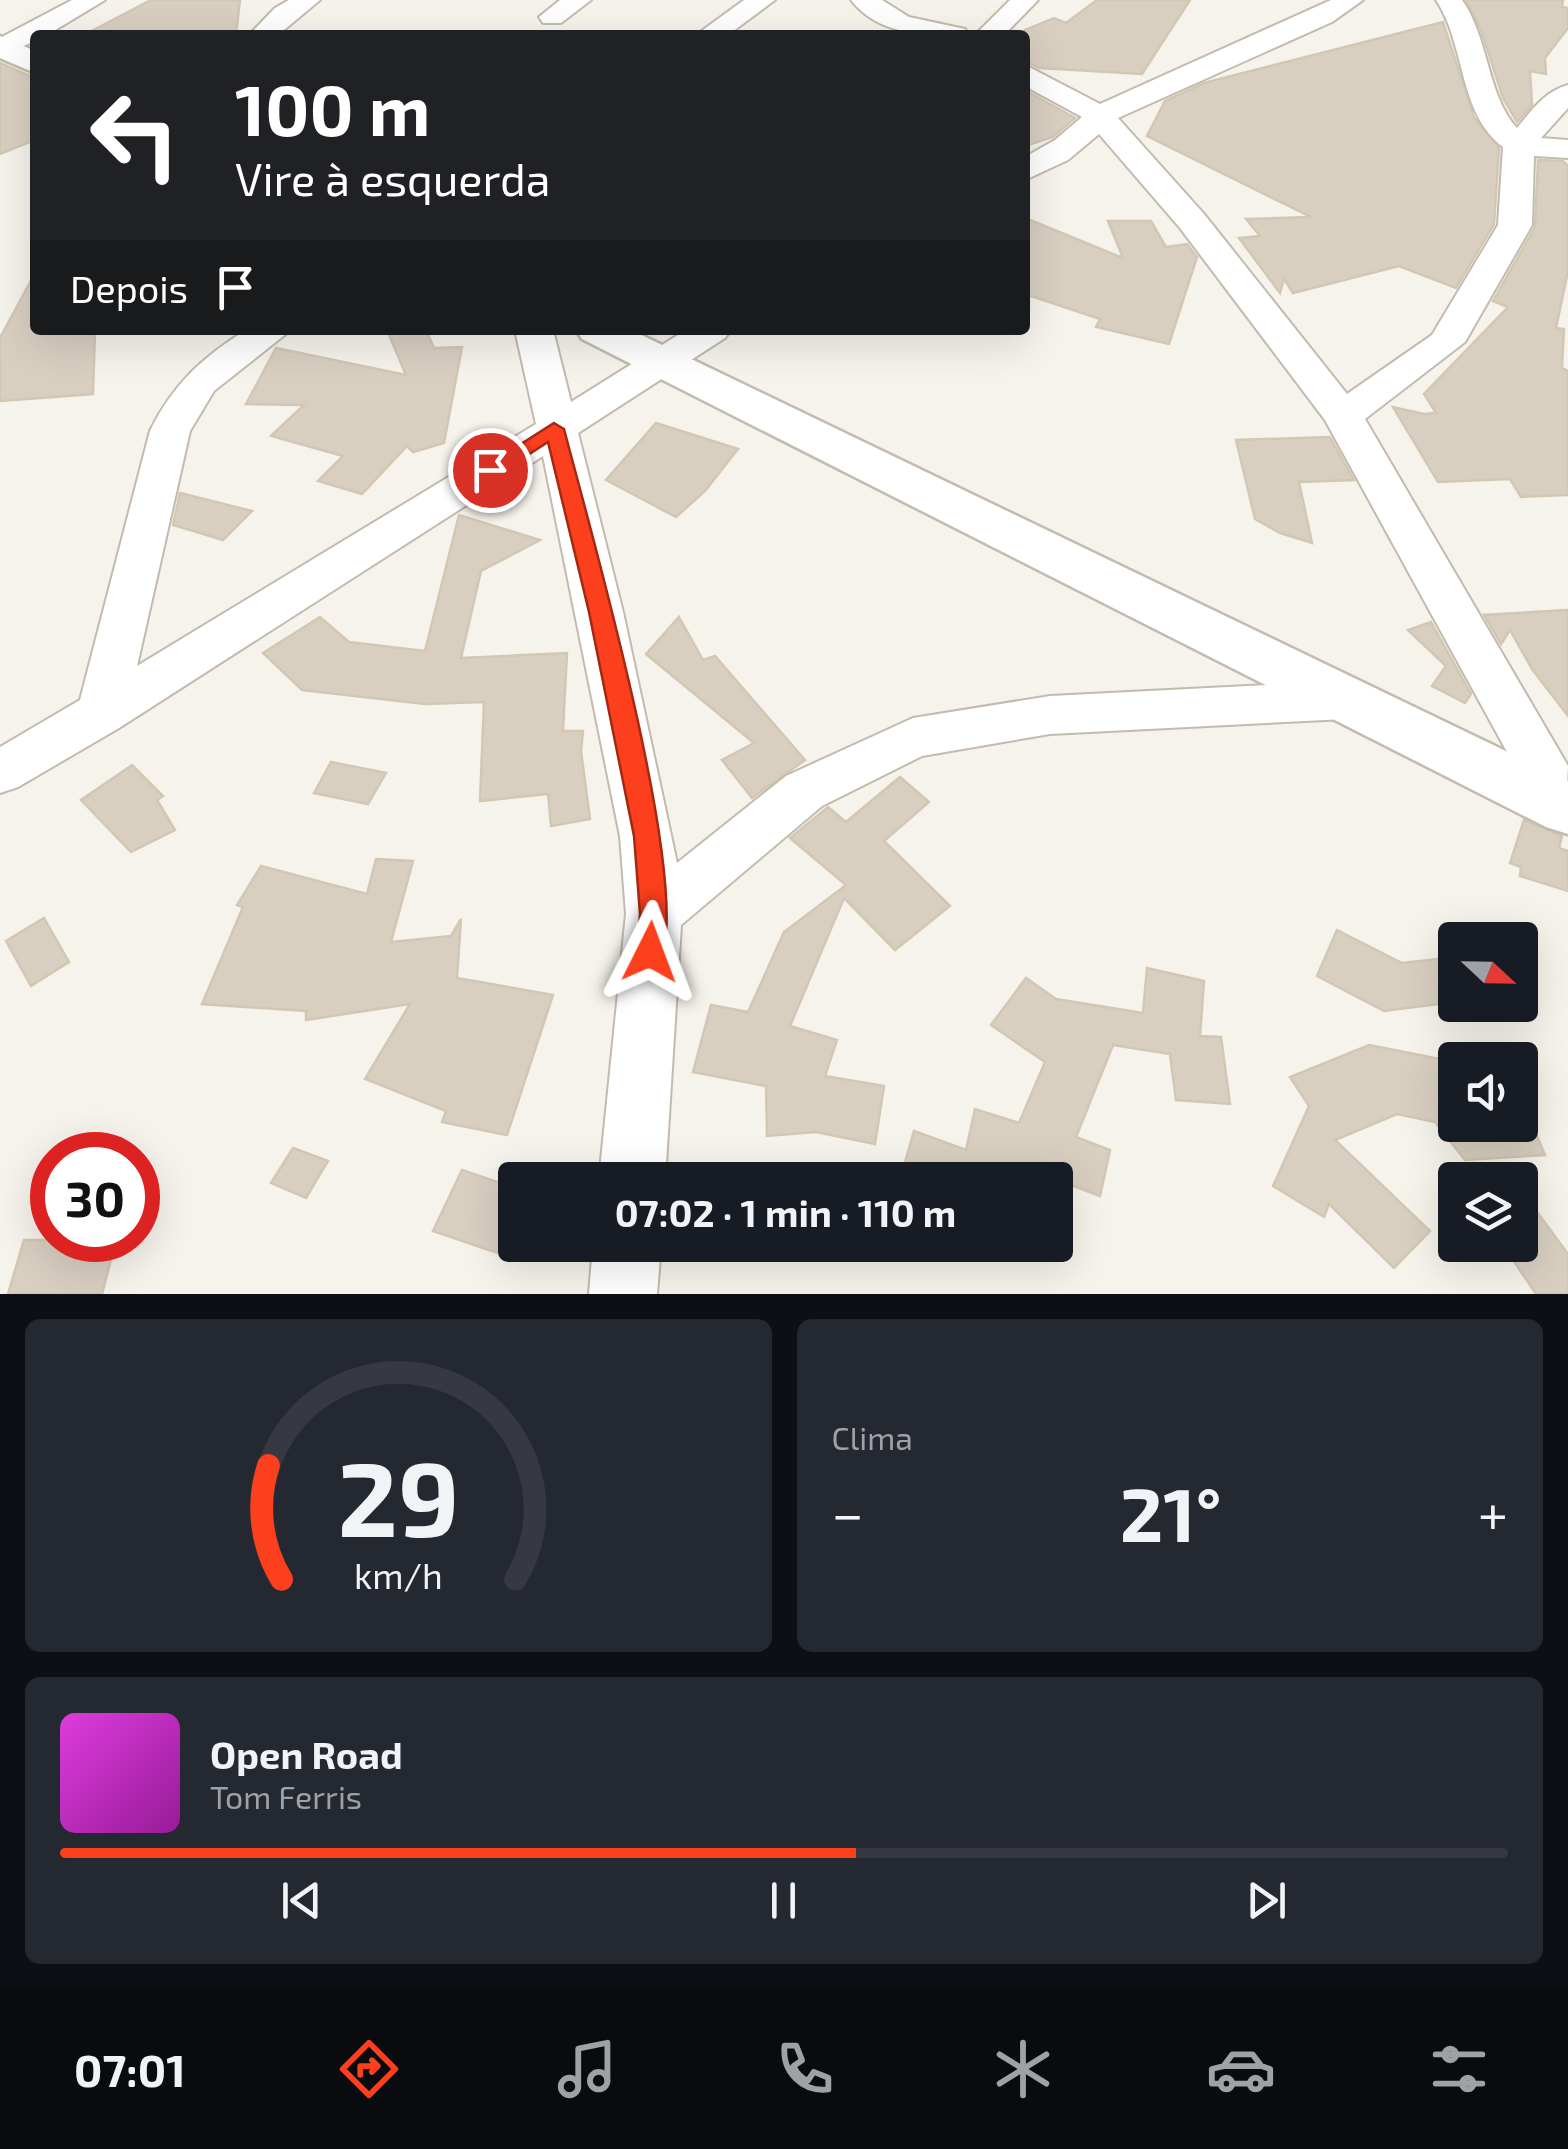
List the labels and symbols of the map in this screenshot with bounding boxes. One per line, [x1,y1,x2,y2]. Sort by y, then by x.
pin [448,428,533,513]
position arrow [598,900,702,1004]
north arrow [1438,922,1538,1022]
speed limit sign: 30 [30,1132,160,1262]

